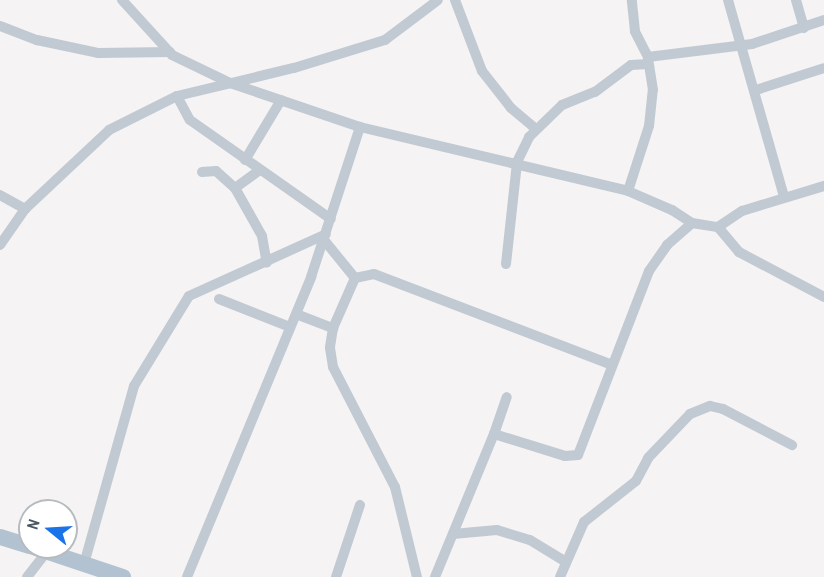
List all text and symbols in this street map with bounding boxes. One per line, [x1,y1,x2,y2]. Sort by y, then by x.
north arrow [18,499,78,559]
text: N [21,516,45,532]

